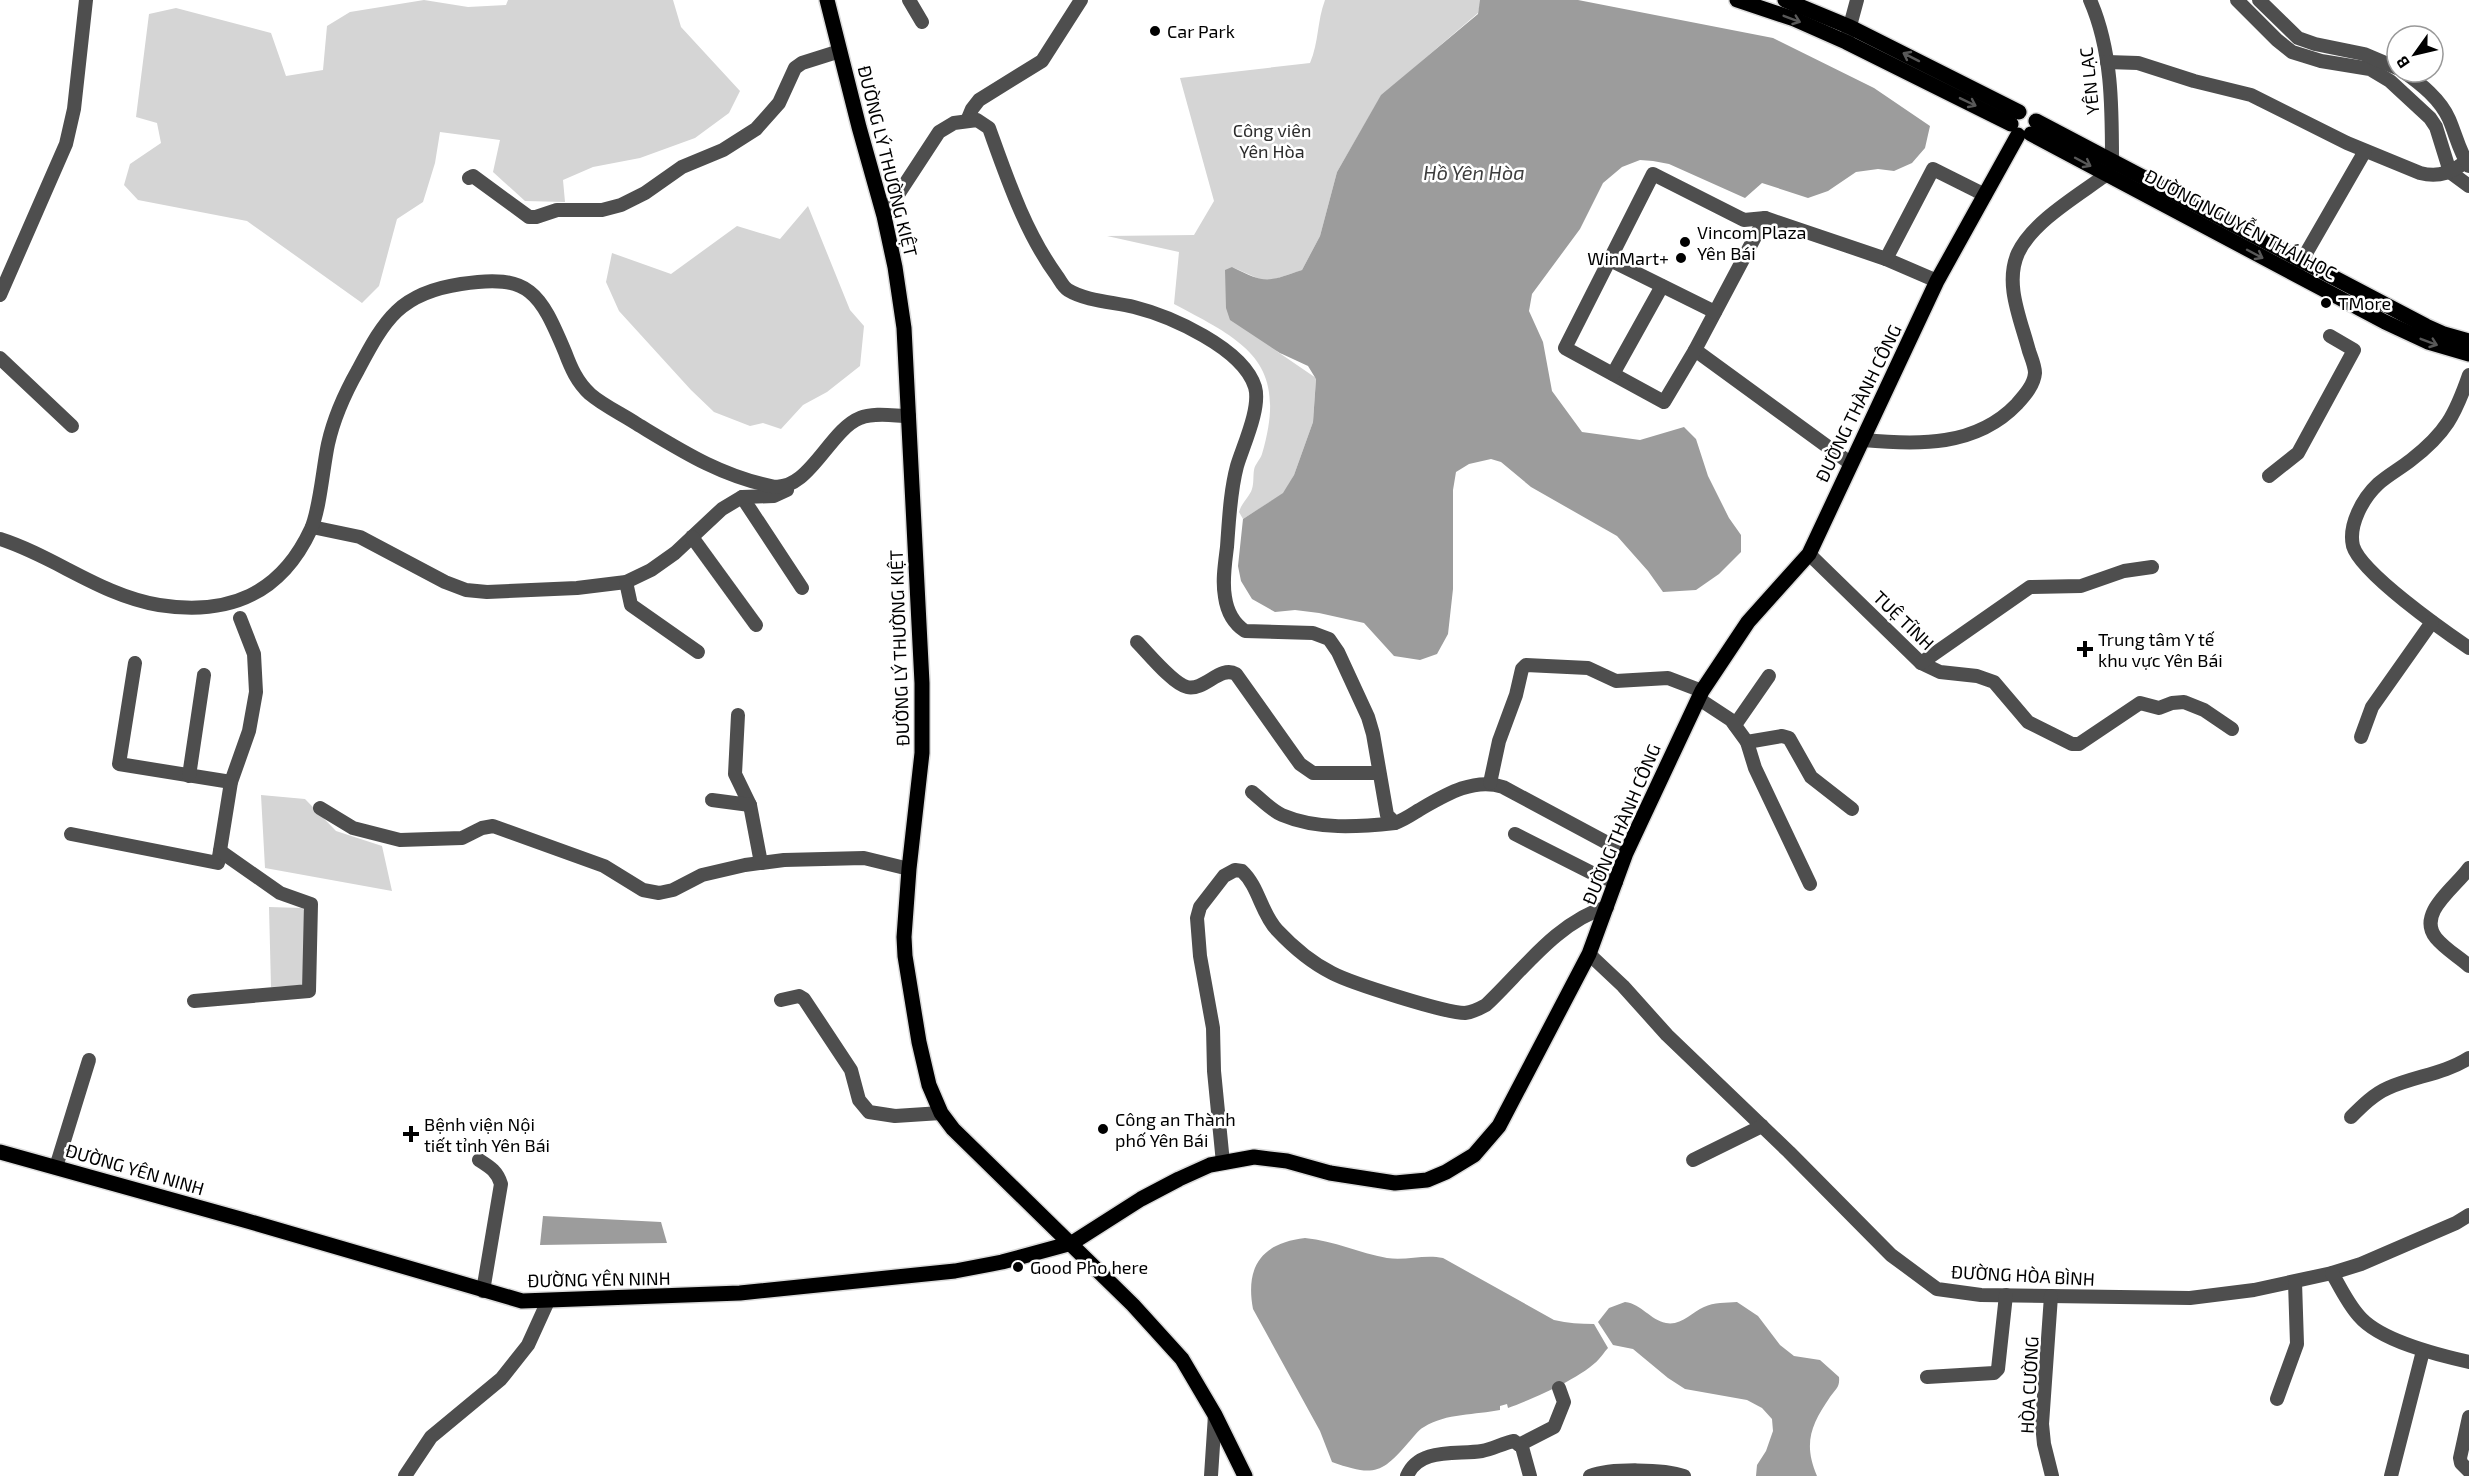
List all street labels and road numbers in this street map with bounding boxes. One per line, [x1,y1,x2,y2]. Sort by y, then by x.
street label: YÊN LẠC [2075,46,2103,116]
street label: ĐƯỜNG LÝ THƯỜNG KIỆT [854,63,923,259]
street label: ĐƯỜNG NGUYỄN THÁI HỌC [2141,163,2341,284]
street label: ĐƯỜNG THÀNH CÔNG [1810,321,1906,485]
street label: ĐƯỜNG LÝ THƯỜNG KIỆT [885,549,913,747]
street label: TUỆ TĨNH [1869,586,1939,654]
street label: ĐƯỜNG THÀNH CÔNG [1577,740,1665,908]
street label: ĐƯỜNG YÊN NINH [63,1139,207,1199]
street label: ĐƯỜNG HÒA BÌNH [1951,1260,2095,1290]
street label: ĐƯỜNG YÊN NINH [527,1267,671,1291]
street label: HÒA CƯỜNG [2015,1336,2043,1434]

